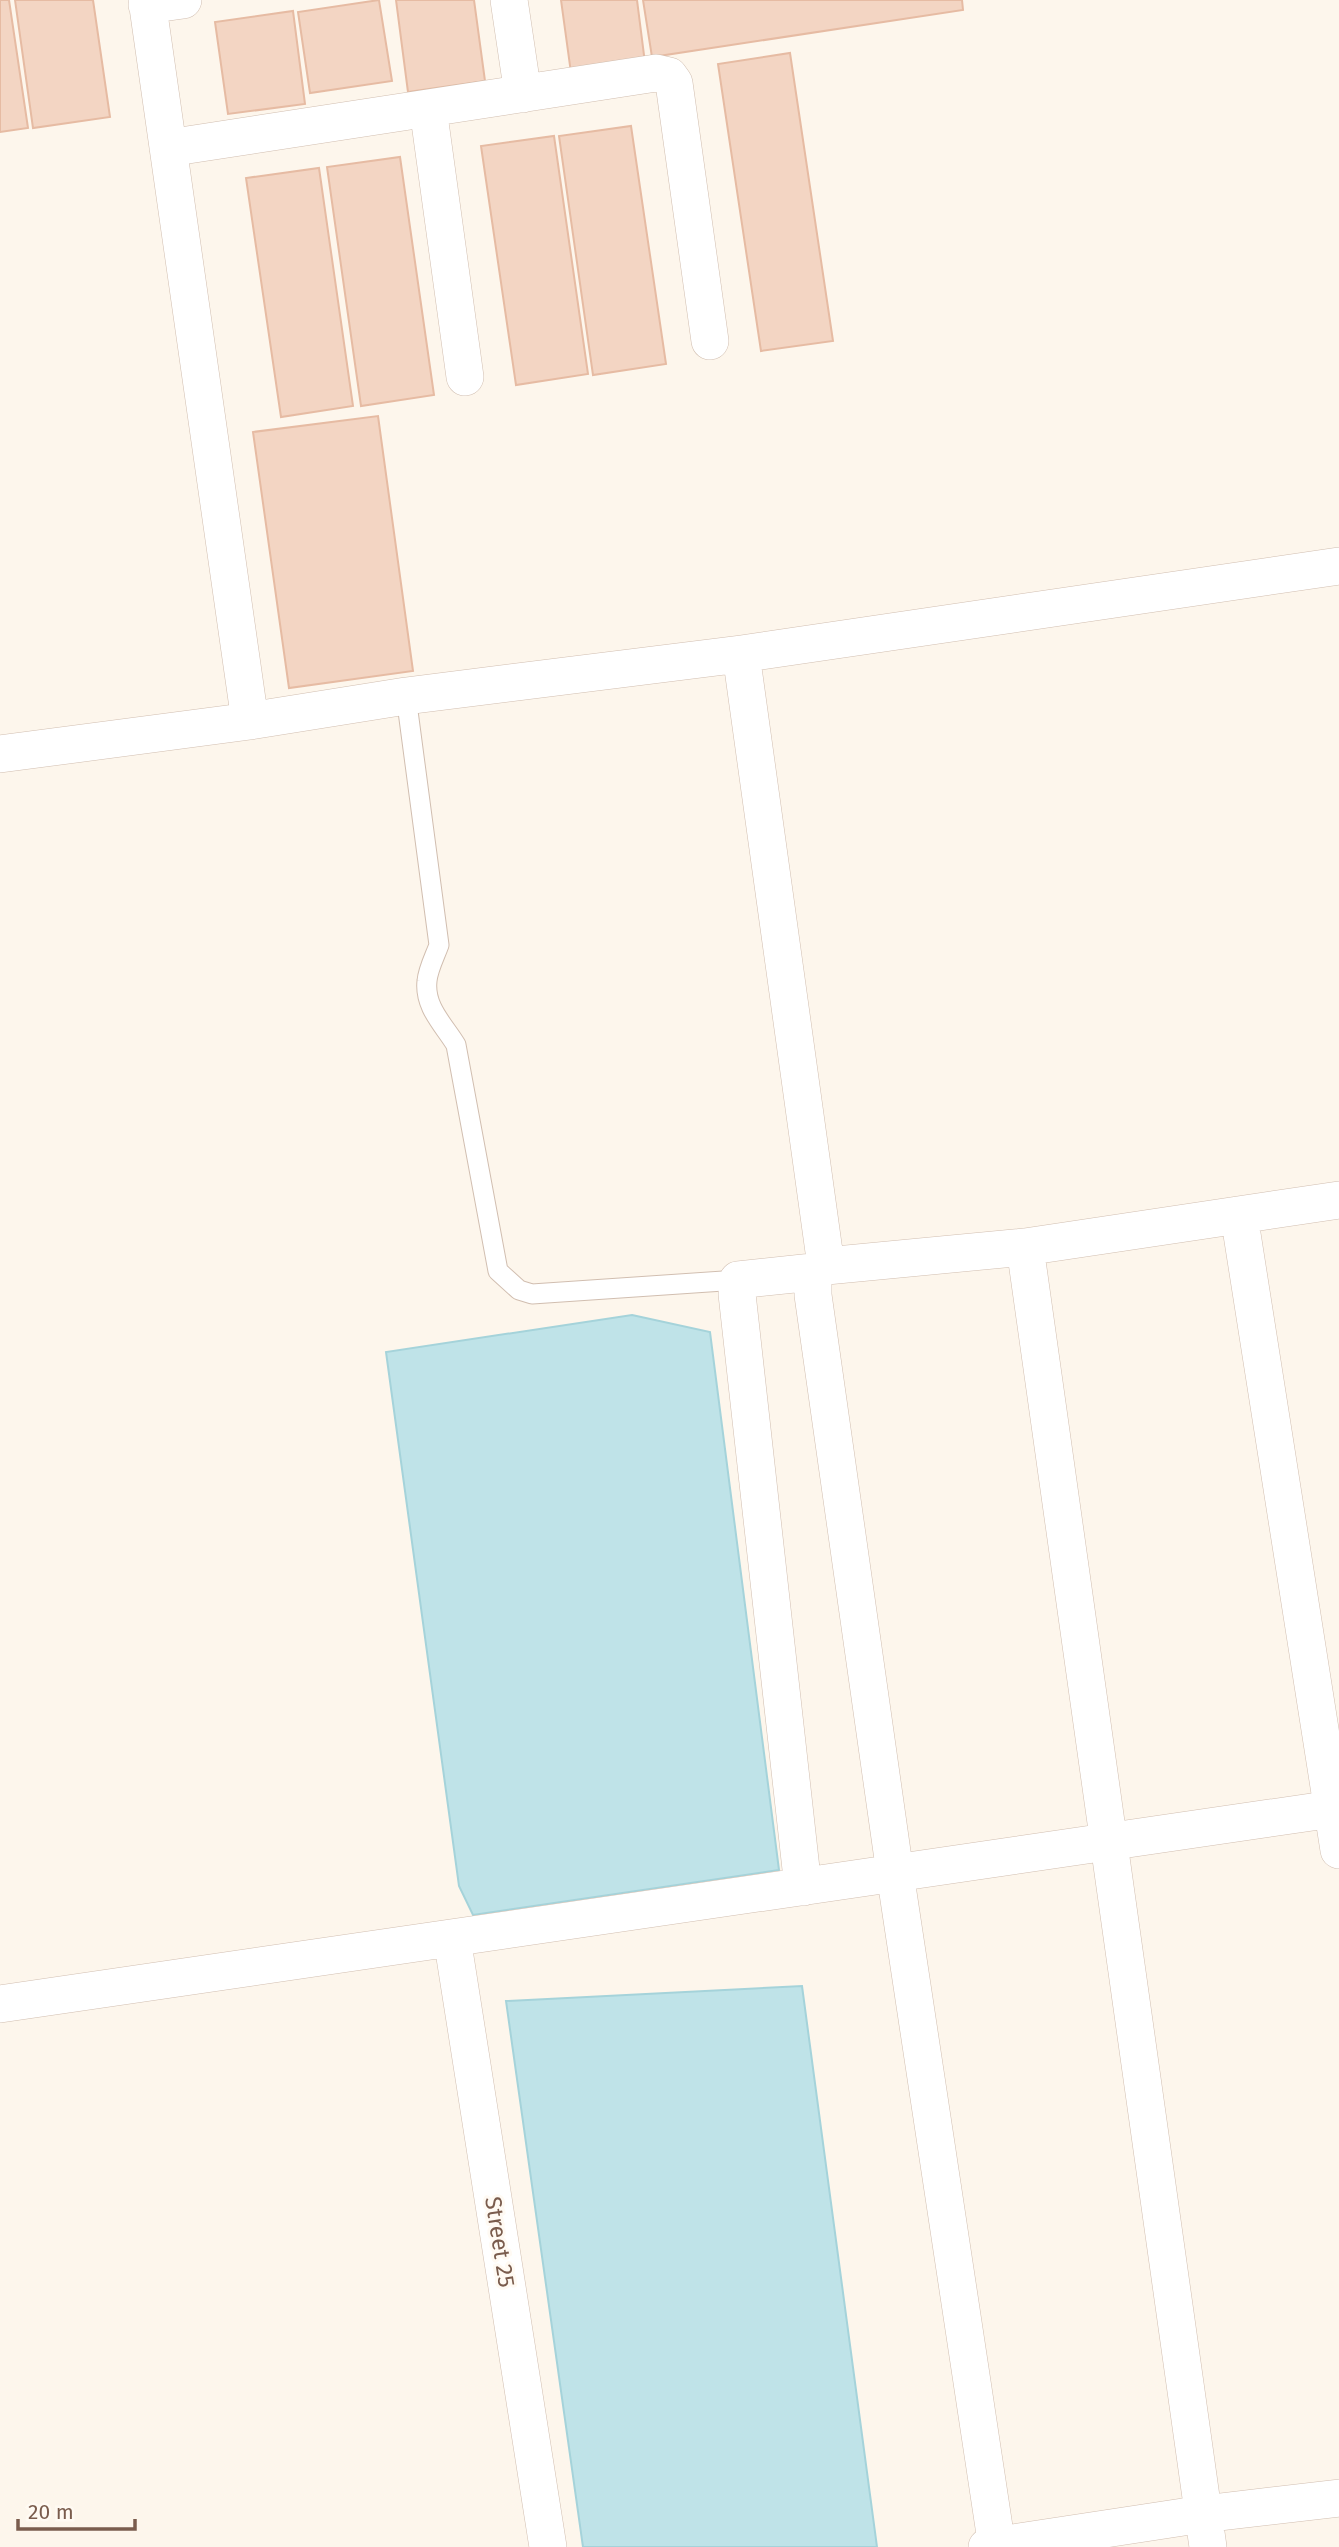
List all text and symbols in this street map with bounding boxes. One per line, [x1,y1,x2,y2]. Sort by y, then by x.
street label: Street 25 [479,2195,521,2289]
scale bar [18,2488,135,2532]
text: 20 m [28,2499,74,2525]

